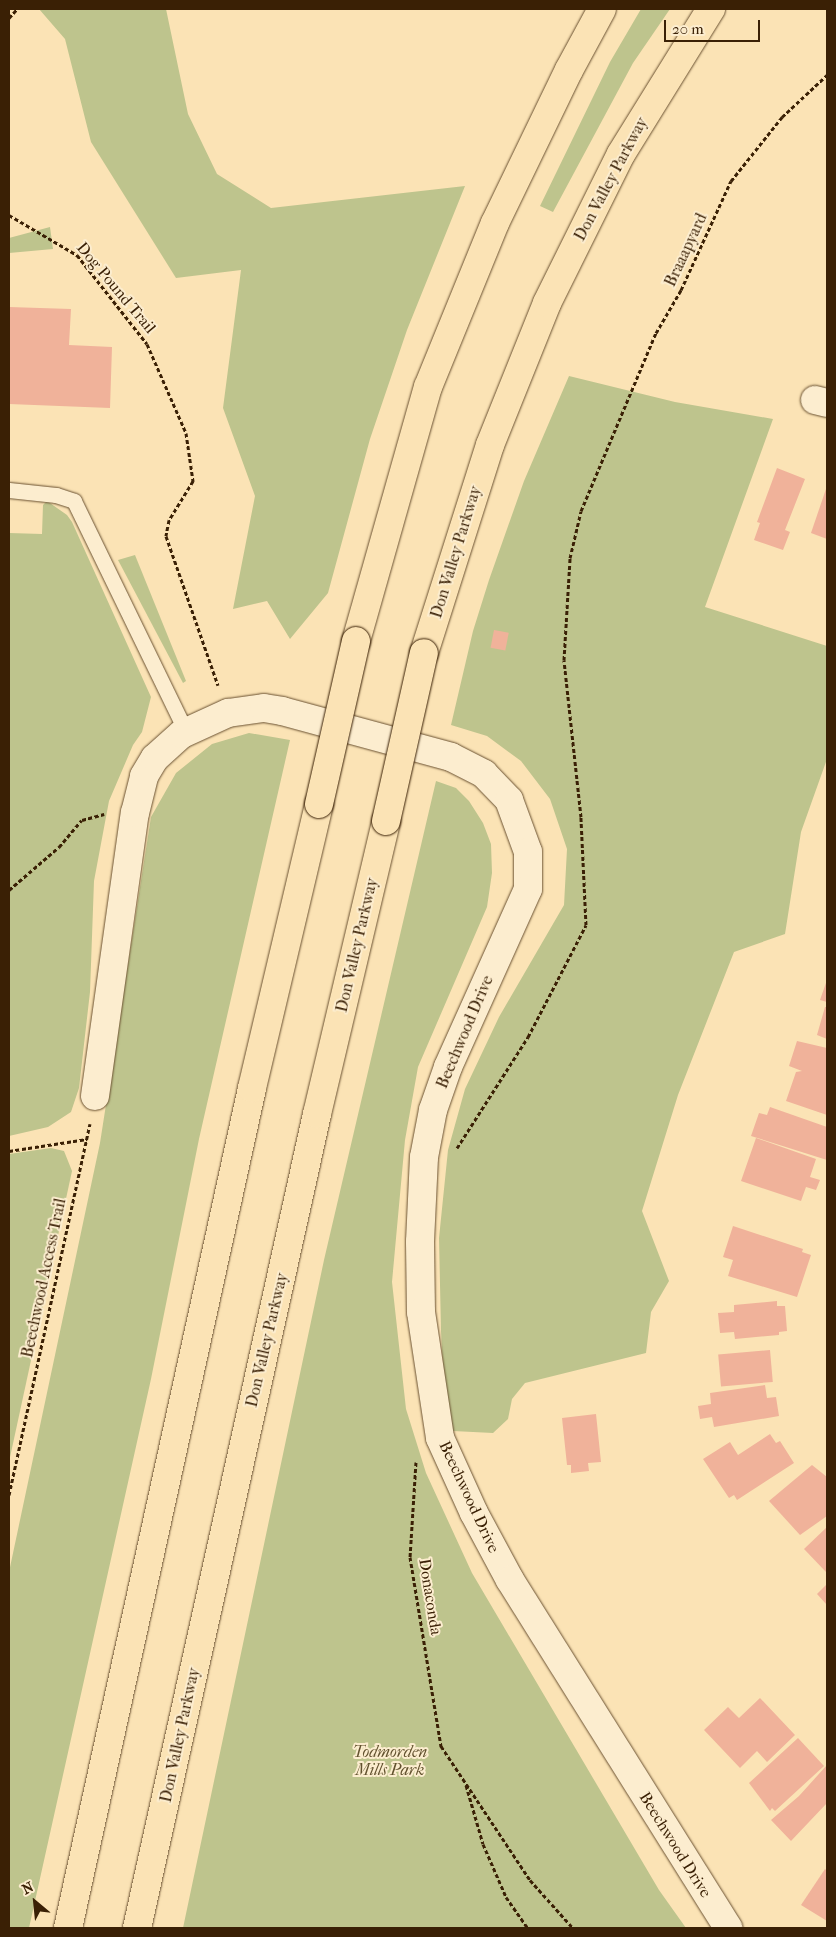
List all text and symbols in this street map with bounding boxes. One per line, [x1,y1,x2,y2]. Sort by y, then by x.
scale bar [666,10,762,42]
text: 20 m [672,20,704,38]
street label: Don Valley Parkway [570,114,652,244]
street label: Braaapyard [661,210,711,290]
street label: Dog Pound Trail [72,239,160,337]
street label: Don Valley Parkway [427,484,485,620]
street label: Don Valley Parkway [332,876,382,1014]
street label: Beechwood Drive [433,973,497,1091]
street label: Beechwood Access Trail [18,1197,70,1359]
street label: Don Valley Parkway [242,1271,292,1409]
street label: Beechwood Drive [435,1438,503,1556]
street label: Donaconda [414,1557,446,1637]
street label: Don Valley Parkway [156,1666,204,1804]
park label: Todmorden Mills Park [353,1742,427,1780]
street label: Beechwood Drive [635,1789,715,1901]
north arrow [10,1877,60,1927]
text: N [19,1878,36,1898]

